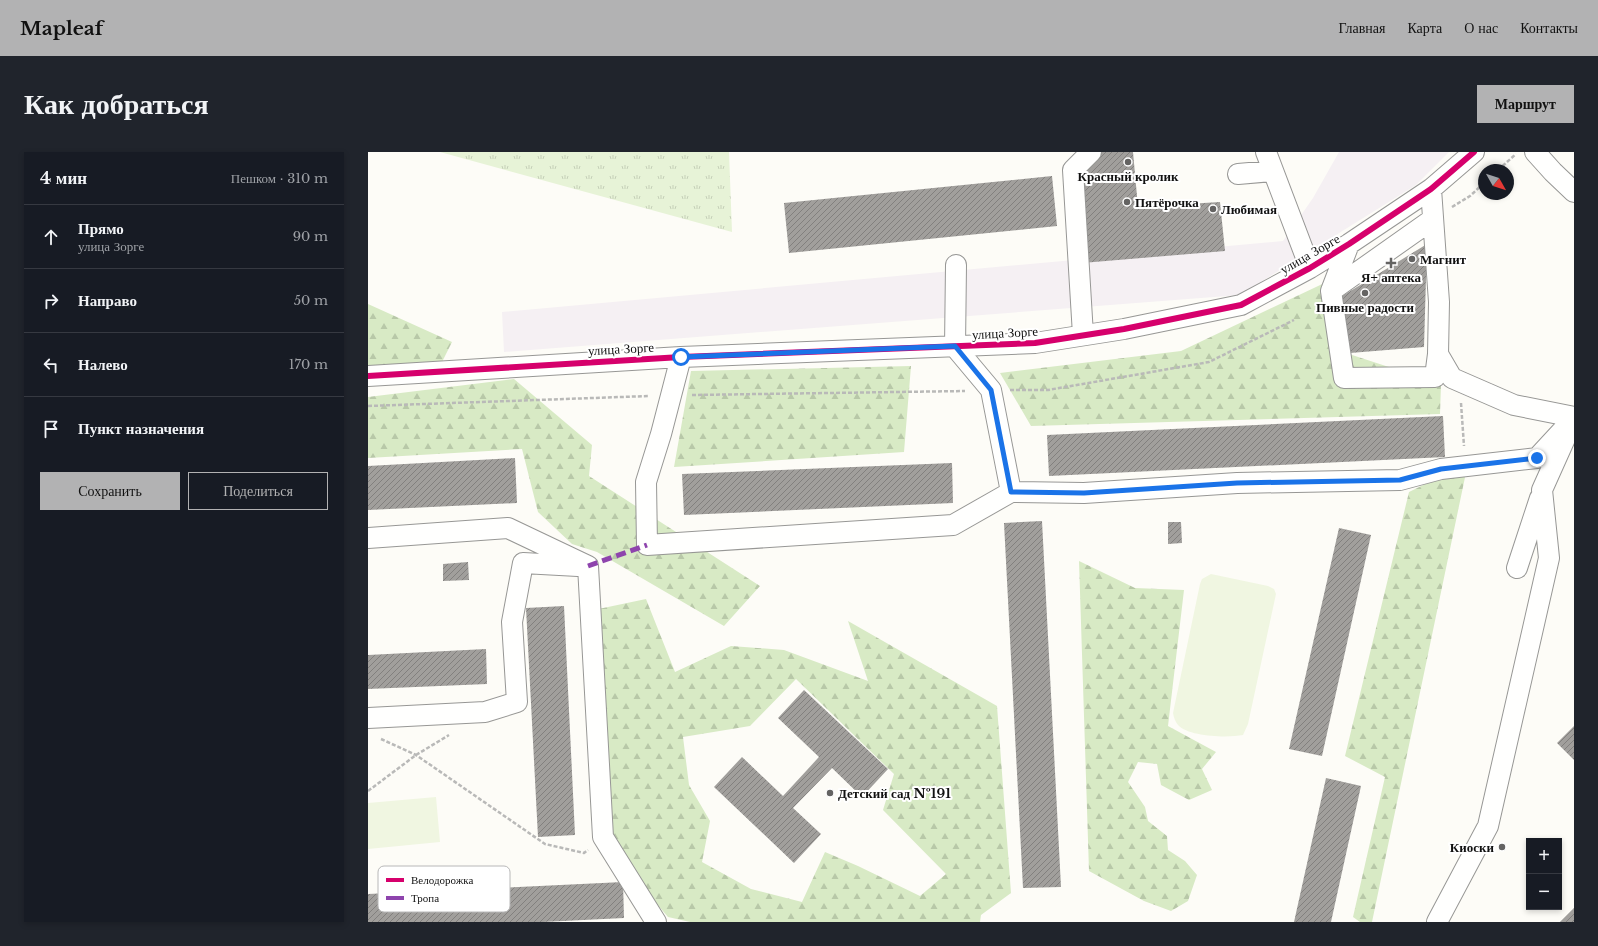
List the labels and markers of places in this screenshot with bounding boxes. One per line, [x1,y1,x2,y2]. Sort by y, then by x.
marker: Красный кролик [1123,157,1133,167]
place label: Красный кролик [1078,168,1179,185]
place label: Пятёрочка [1135,194,1199,211]
marker: Пятёрочка [1122,197,1132,207]
place label: Любимая [1221,201,1277,218]
marker: Любимая [1208,204,1218,214]
place label: Магнит [1420,251,1467,268]
marker: Магнит [1407,254,1417,264]
marker: Я+ аптека [1386,258,1396,268]
place label: Я+ аптека [1361,269,1421,286]
marker: Пивные радости [1360,288,1370,298]
place label: Пивные радости [1316,299,1414,316]
place label: Детский сад №191 [838,785,951,802]
marker: Детский сад №191 [825,788,835,798]
place label: Киоски [1450,839,1495,856]
marker: Киоски [1497,842,1507,852]

